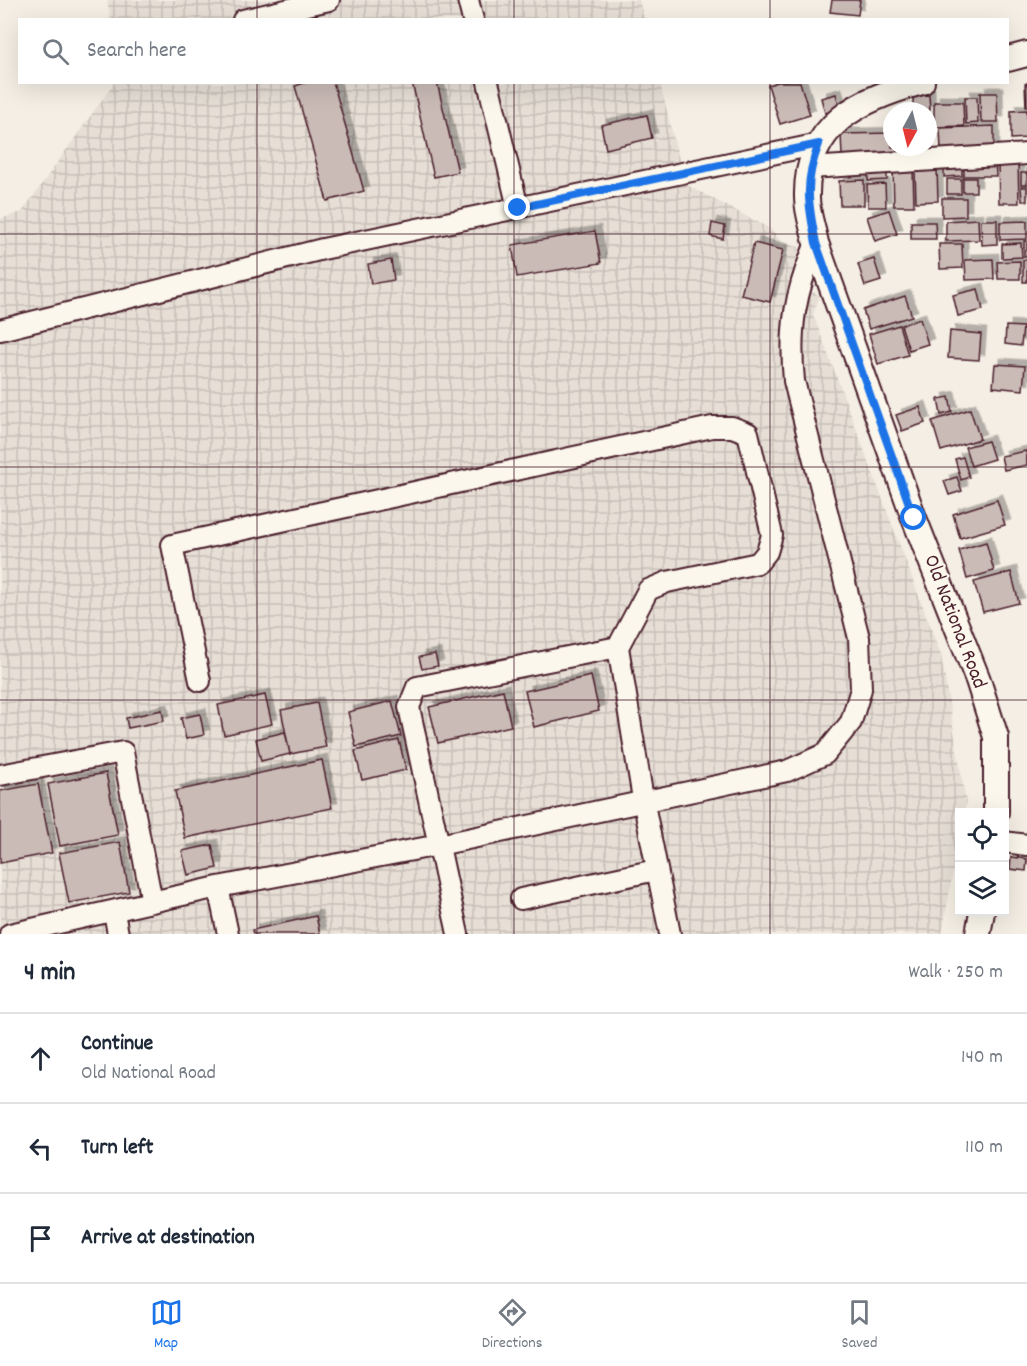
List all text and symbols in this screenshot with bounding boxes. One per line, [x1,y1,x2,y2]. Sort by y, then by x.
search box [18,18,1009,84]
icon: search [39,35,72,68]
text: Search here [87,36,186,67]
north arrow [883,102,937,156]
route end [504,194,530,220]
route start [900,504,926,530]
street label: Old National Road [915,551,993,693]
map controls [955,808,1009,916]
button: locate [955,808,1009,862]
button: layers [955,862,1009,916]
text: 4 min [24,955,75,992]
text: Walk · 250 m [908,959,1003,987]
text: Continue [81,1029,153,1060]
icon: ahead [24,1042,57,1075]
text: 140 m [961,1044,1003,1072]
text: Old National Road [81,1060,216,1088]
icon: left [24,1132,57,1165]
text: Turn left [81,1133,153,1164]
text: 110 m [965,1134,1003,1162]
icon: arrive [24,1222,57,1255]
text: Arrive at destination [81,1223,255,1254]
tab: Map [150,1296,183,1355]
tab: Directions [482,1296,542,1355]
tab: Saved [842,1296,877,1355]

